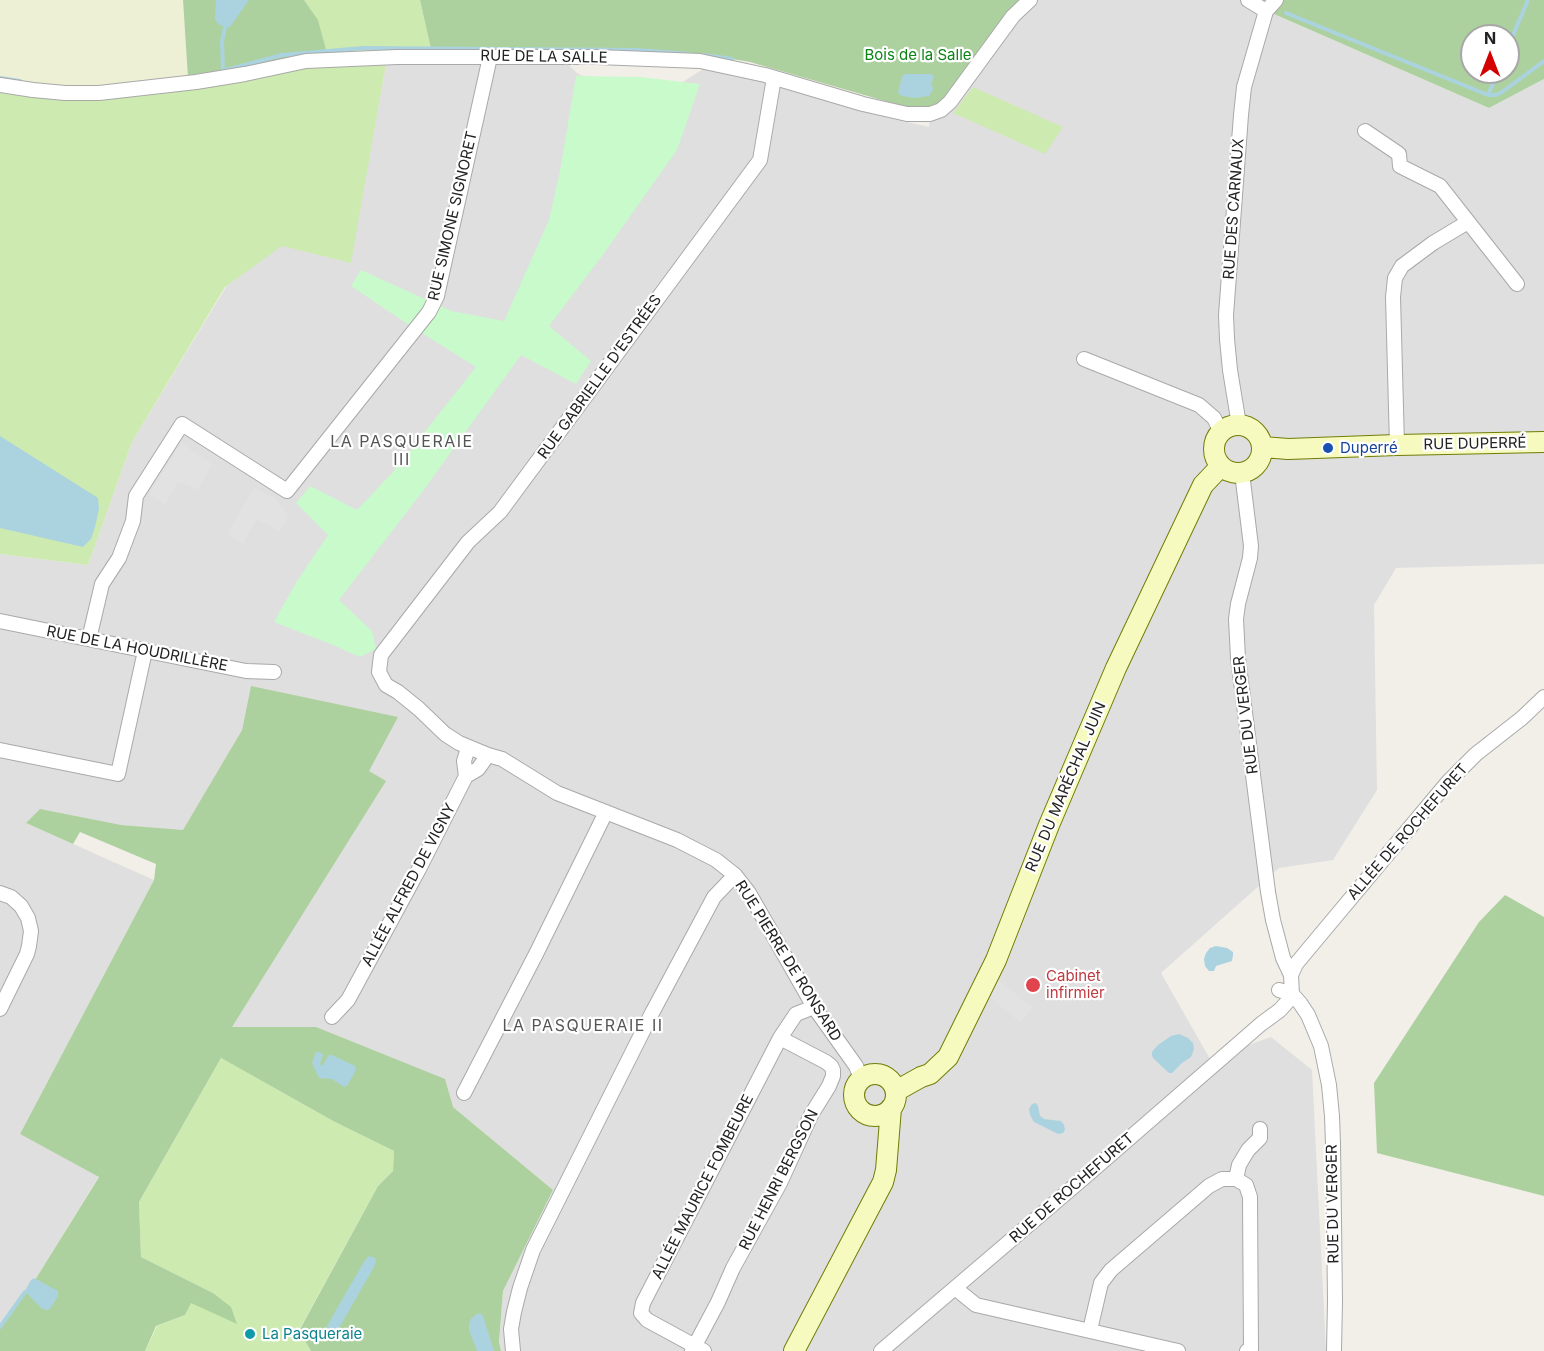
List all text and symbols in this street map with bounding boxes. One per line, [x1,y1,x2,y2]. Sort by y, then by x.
north arrow [1460,24,1520,84]
text: N [1484,28,1496,48]
park label: Bois de la Salle [864,46,972,64]
street label: RUE DE LA SALLE [480,47,608,67]
street label: RUE SIMONE SIGNORET [425,130,481,302]
street label: RUE DES CARNAUX [1220,138,1248,280]
street label: RUE GABRIELLE D’ESTRÉES [534,291,666,463]
district label: LA PASQUERAIE III [330,432,474,470]
street label: RUE DUPERRÉ [1423,434,1527,454]
place label: Duperré [1340,439,1398,457]
marker: Duperré [1321,441,1335,455]
street label: RUE DE LA HOUDRILLÈRE [45,623,229,675]
street label: RUE DU VERGER [1230,655,1262,775]
street label: RUE DU MARÉCHAL JUIN [1022,699,1110,875]
street label: ALLÉE DE ROCHEFURET [1344,760,1472,904]
street label: ALLÉE ALFRED DE VIGNY [358,800,460,970]
street label: RUE PIERRE DE RONSARD [731,877,845,1045]
place label: Cabinet infirmier [1046,967,1105,1002]
marker: Cabinet infirmier [1024,976,1042,994]
district label: LA PASQUERAIE II [502,1016,664,1036]
street label: ALLÉE MAURICE FOMBEURE [649,1092,757,1282]
street label: RUE HENRI BERGSON [736,1107,822,1253]
street label: RUE DE ROCHEFURET [1006,1129,1138,1247]
street label: RUE DU VERGER [1323,1144,1343,1264]
place label: La Pasqueraie [262,1325,362,1343]
marker: La Pasqueraie [243,1327,257,1341]

